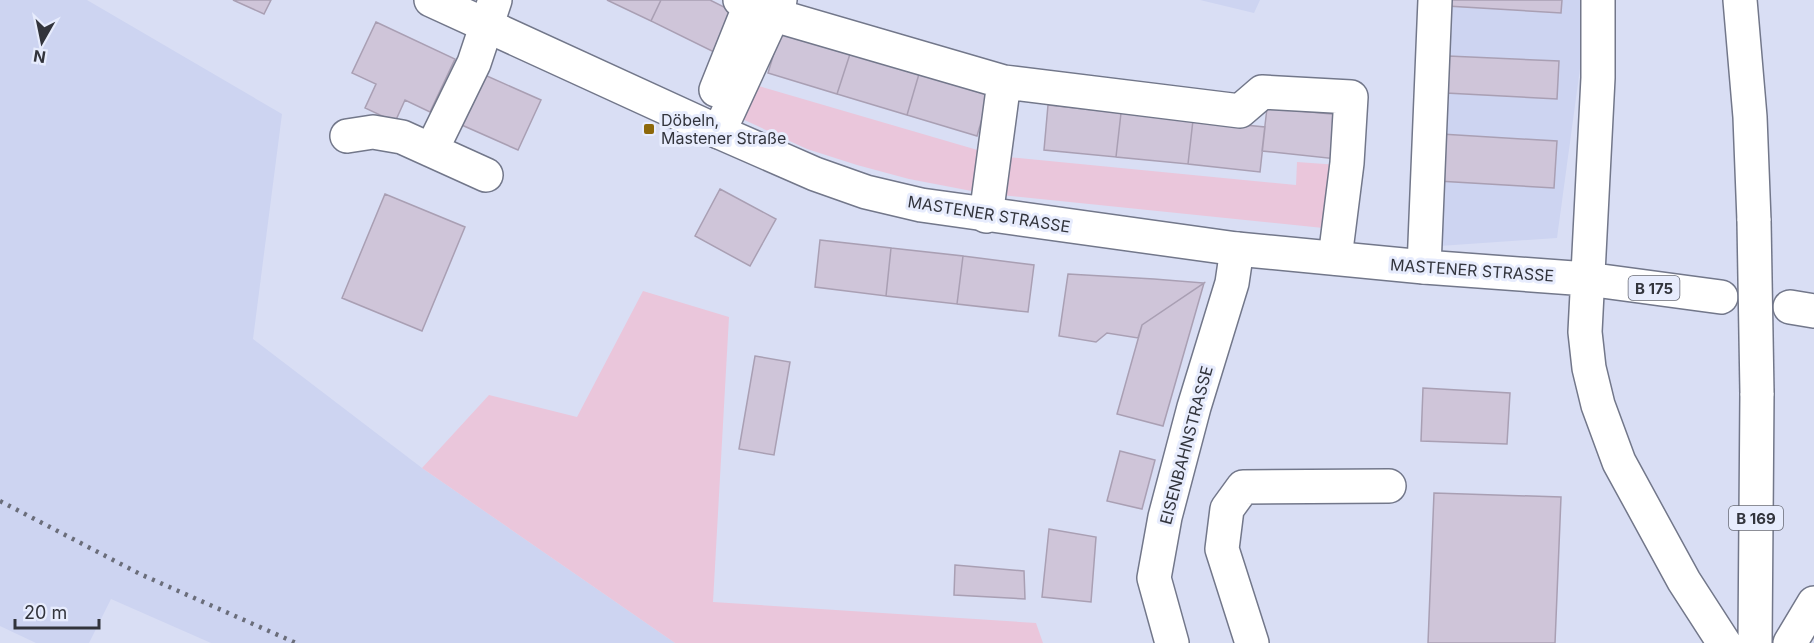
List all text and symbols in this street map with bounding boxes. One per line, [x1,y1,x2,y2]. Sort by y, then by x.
north arrow [12,12,72,72]
text: N [32,46,47,68]
place label: Döbeln, Mastener Straße [661,110,786,148]
marker: Döbeln, Mastener Straße [642,122,656,136]
street label: MASTENER STRASSE [906,191,1072,237]
street label: MASTENER STRASSE [1389,254,1555,286]
road number: B 175 [1628,276,1680,300]
street label: EISENBAHNSTRASSE [1155,364,1217,526]
road number: B 169 [1729,506,1783,530]
scale bar [15,592,99,630]
text: 20 m [24,602,67,623]

